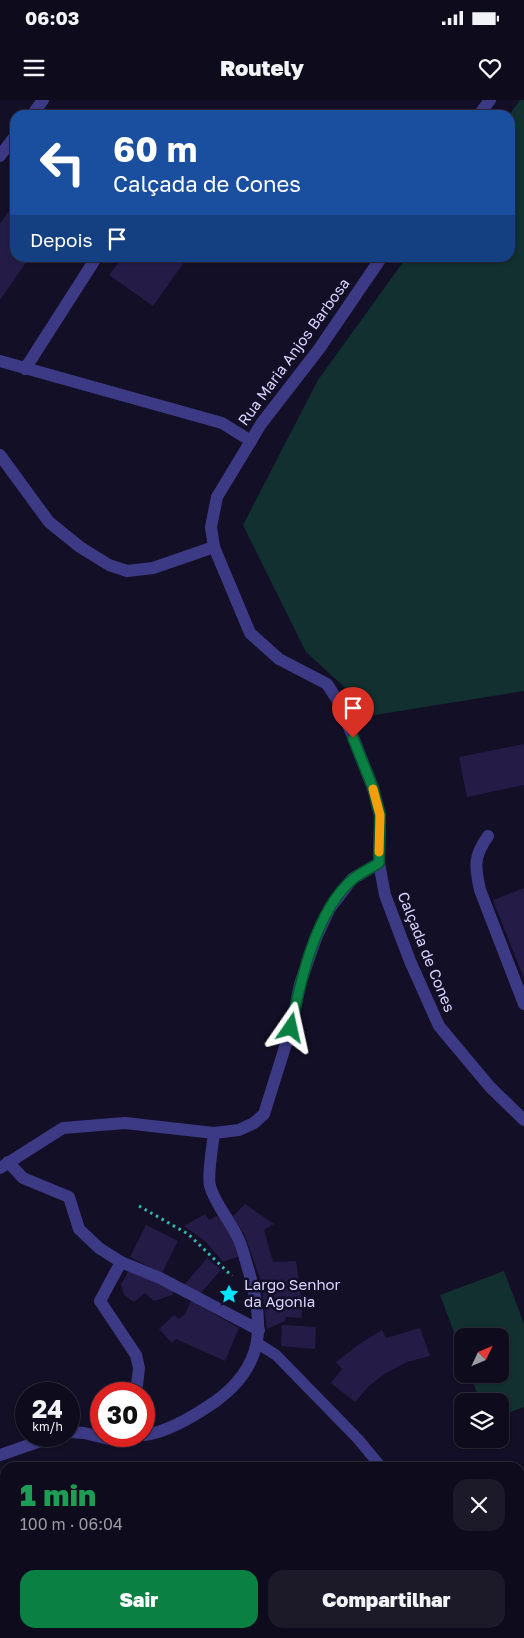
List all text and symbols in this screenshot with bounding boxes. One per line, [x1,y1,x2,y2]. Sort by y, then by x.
text: 06:03 [25,6,79,29]
icon: menu [20,54,48,82]
text: Routely [220,54,304,81]
icon: heart [476,54,504,82]
text: 60 m [113,128,197,170]
icon: left [30,130,95,195]
text: Calçada de Cones [113,170,301,197]
icon: arrive [103,225,131,253]
text: Depois [30,228,93,251]
street label: Rua Maria Anjos Barbosa [234,274,353,429]
pin [332,687,374,738]
icon: arrive [339,694,367,722]
street label: Calçada de Cones [395,889,459,1014]
position arrow [264,1001,316,1053]
place label: Largo Senhor da Agonia [244,1275,341,1310]
place icon: Largo Senhor da Agonia [218,1283,240,1305]
north arrow [454,1328,509,1382]
map controls [454,1328,509,1448]
speed limit sign: 30 [90,1382,155,1447]
text: 24 [32,1393,63,1424]
button: layers [454,1393,509,1448]
text: km/h [32,1419,63,1434]
text: 1 min [20,1477,96,1513]
button: close [453,1479,505,1531]
text: 100 m · 06:04 [20,1514,123,1534]
button: Sair [20,1570,258,1628]
button: Compartilhar [268,1570,505,1628]

